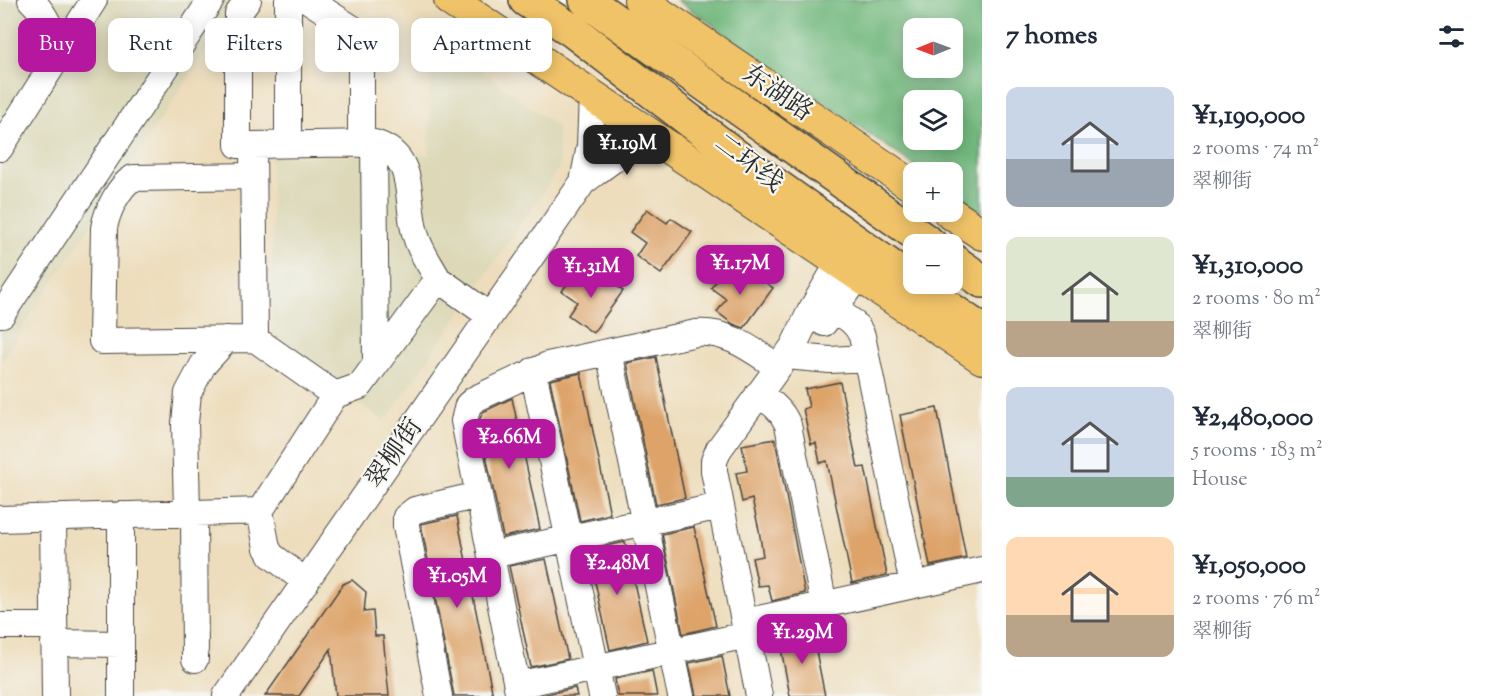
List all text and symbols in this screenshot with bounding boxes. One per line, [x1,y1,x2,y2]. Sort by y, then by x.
chip: Buy [18,18,96,72]
chip: Rent [108,18,193,72]
chip: Filters [205,18,303,72]
chip: New [315,18,399,72]
chip: Apartment [411,18,552,72]
north arrow [903,18,963,78]
map controls [903,18,963,294]
text: 7 homes [1006,18,1097,55]
icon: filters [1435,20,1468,53]
street label: 东湖路 [734,57,820,131]
button: layers [903,90,963,150]
text: ¥1,190,000 [1192,98,1305,135]
icon: home [1054,111,1126,183]
pin: ¥1.19M [578,125,676,176]
street label: 二环线 [706,126,790,202]
text: ¥1.19M [597,130,657,159]
text: 2 rooms · 74 m² [1192,135,1319,164]
button: + [903,162,963,222]
text: 翠柳街 [1192,168,1252,197]
button: − [903,234,963,294]
pin: ¥1.17M [691,245,789,296]
pin: ¥1.31M [542,248,640,299]
text: ¥1,310,000 [1192,248,1303,285]
text: ¥1.17M [710,250,770,279]
text: ¥1.31M [562,253,620,282]
icon: home [1054,261,1126,333]
text: 2 rooms · 80 m² [1192,285,1321,314]
text: 翠柳街 [1192,318,1252,347]
text: ¥2,480,000 [1192,400,1313,437]
street label: 翠柳街 [357,411,433,497]
icon: home [1054,411,1126,483]
pin: ¥2.66M [460,419,558,470]
text: ¥2.66M [477,424,541,453]
text: 5 rooms · 183 m² [1192,437,1323,466]
text: House [1192,466,1247,495]
pin: ¥2.48M [568,545,666,596]
text: ¥1,050,000 [1192,548,1306,585]
text: ¥2.48M [584,550,650,579]
pin: ¥1.05M [408,558,506,609]
icon: home [1054,561,1126,633]
text: ¥1.05M [427,563,487,592]
text: 2 rooms · 76 m² [1192,585,1320,614]
pin: ¥1.29M [753,614,851,665]
text: 翠柳街 [1192,618,1252,647]
text: ¥1.29M [771,619,833,648]

